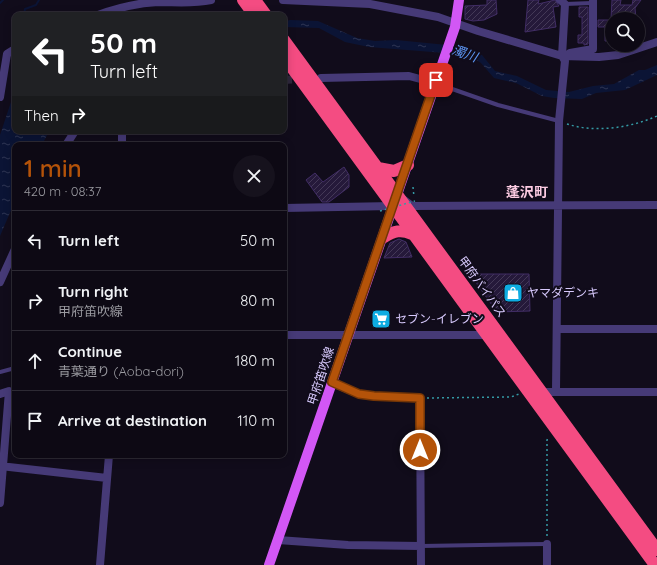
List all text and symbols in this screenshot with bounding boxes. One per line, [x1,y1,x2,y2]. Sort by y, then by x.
map controls [605,12,645,52]
button: search [605,12,645,52]
text: 50 m [90,25,157,60]
icon: left [24,28,76,80]
water label: 濁川 [450,41,482,65]
text: Turn left [90,60,158,83]
pin [419,63,453,97]
icon: arrive [425,69,447,91]
icon: right [67,104,89,126]
text: Then [24,106,59,125]
text: 1 min [24,153,82,183]
button: close [233,155,275,197]
text: 420 m · 08:37 [24,183,102,199]
district label: 蓬沢町 [506,183,548,201]
icon: left [24,230,46,252]
text: Turn left [58,231,120,250]
text: 50 m [240,231,275,250]
street label: 甲府バイパス [455,253,510,320]
text: Turn right [58,282,129,301]
shop icon: ヤマダデンキ [502,282,524,304]
place label: ヤマダデンキ [527,285,599,300]
icon: right [24,290,46,312]
text: 80 m [240,291,275,310]
text: 甲府笛吹線 [58,303,123,319]
supermarket icon: セブン-イレブン [370,308,392,330]
place label: セブン-イレブン [395,311,484,326]
text: Continue [58,342,122,361]
street label: 甲府笛吹線 [304,345,337,407]
icon: ahead [24,350,46,372]
text: 180 m [235,351,275,370]
text: 青葉通り (Aoba-dori) [58,363,184,379]
icon: arrive [24,410,46,432]
text: Arrive at destination [58,411,207,430]
text: 110 m [237,411,275,430]
position arrow [399,429,441,471]

